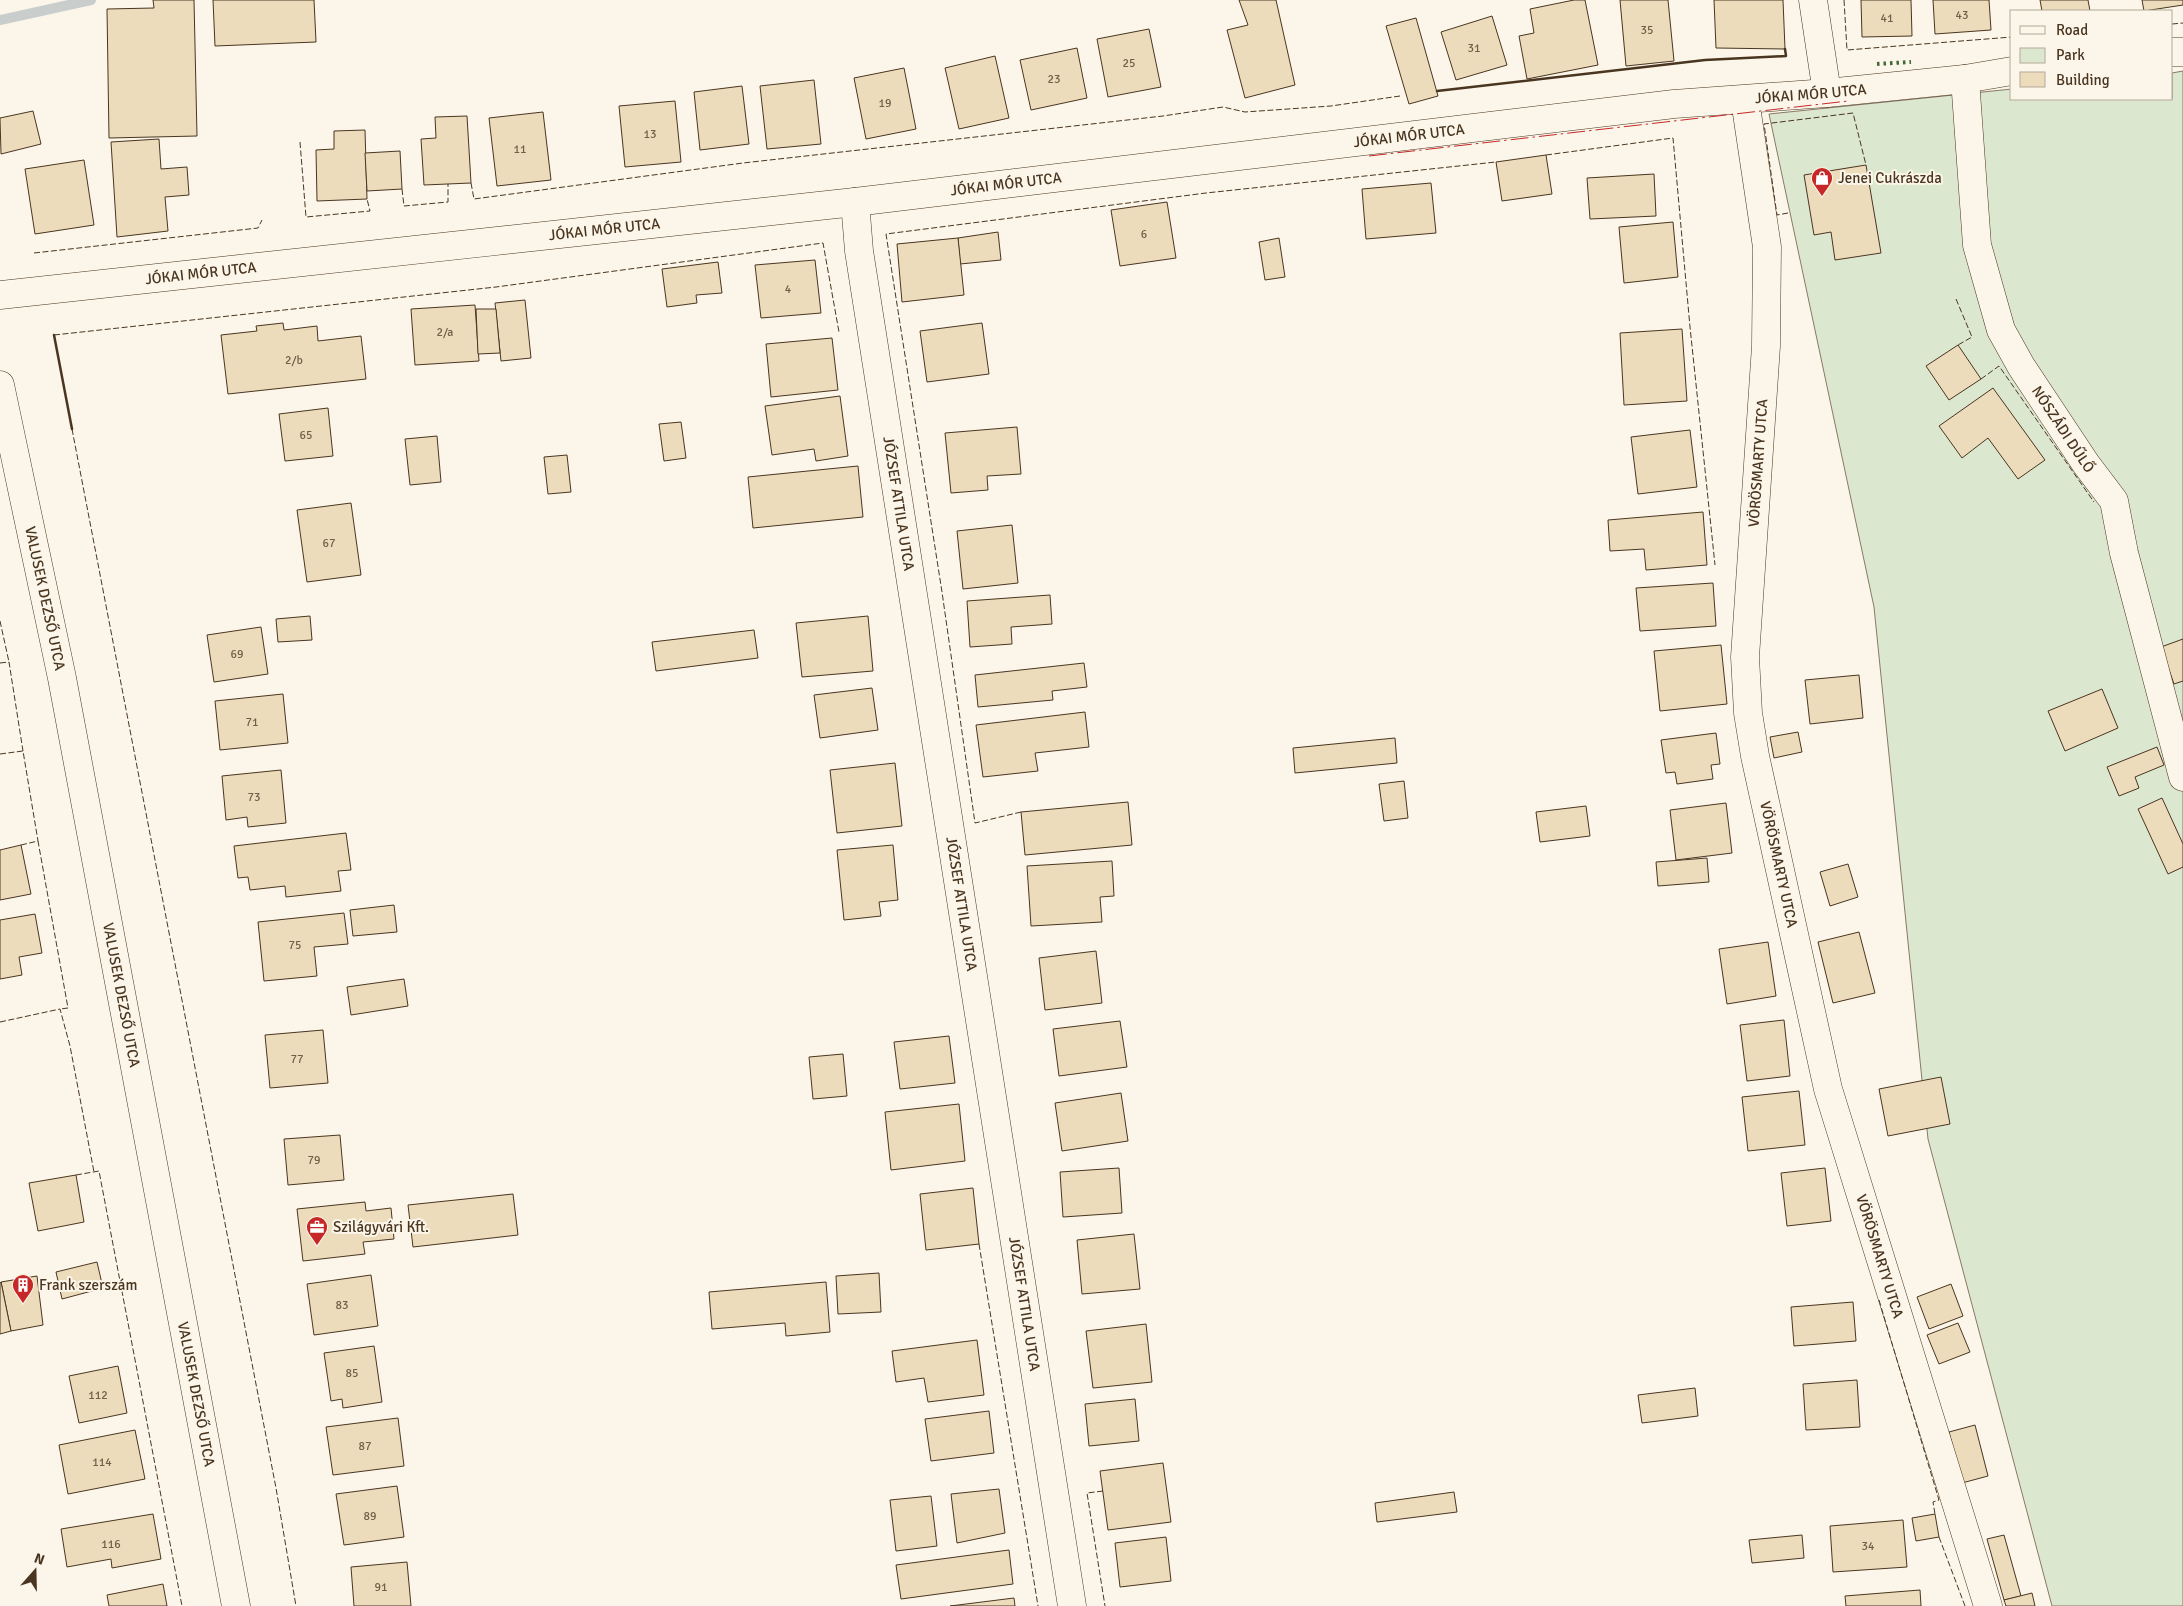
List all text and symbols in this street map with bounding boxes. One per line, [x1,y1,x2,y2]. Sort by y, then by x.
house number: 43 [1956,8,1968,23]
legend [2010,10,2173,100]
house number: 41 [1881,11,1893,26]
text: Road [2056,21,2088,39]
house number: 35 [1641,23,1653,38]
house number: 31 [1468,41,1480,56]
text: Park [2056,46,2085,64]
house number: 25 [1123,56,1135,71]
text: Building [2056,71,2110,89]
house number: 23 [1048,72,1060,87]
street label: JÓKAI MÓR UTCA [1754,80,1867,107]
house number: 19 [879,96,891,111]
street label: JÓKAI MÓR UTCA [1352,120,1466,151]
house number: 13 [644,127,656,142]
house number: 11 [514,142,526,157]
shop icon: Jenei Cukrászda [1810,166,1834,197]
street label: JÓKAI MÓR UTCA [949,168,1063,200]
place label: Jenei Cukrászda [1838,169,1942,187]
street label: JÓKAI MÓR UTCA [548,214,661,244]
house number: 6 [1141,227,1147,242]
street label: JÓKAI MÓR UTCA [144,258,257,288]
house number: 4 [785,282,792,297]
house number: 2/a [437,325,453,340]
house number: 2/b [285,353,303,368]
street label: NÓSZÁDI DŰLŐ [2028,383,2099,476]
street label: VÖRÖSMARTY UTCA [1745,398,1771,528]
house number: 65 [300,428,312,443]
street label: JÓZSEF ATTILA UTCA [879,435,918,572]
street label: VALUSEK DEZSŐ UTCA [21,524,69,672]
house number: 67 [323,536,335,551]
house number: 69 [231,647,243,662]
house number: 71 [246,715,258,730]
house number: 73 [248,790,260,805]
street label: VÖRÖSMARTY UTCA [1756,800,1801,929]
street label: JÓZSEF ATTILA UTCA [942,835,981,972]
street label: VALUSEK DEZSŐ UTCA [99,921,144,1069]
house number: 75 [289,938,301,953]
house number: 77 [291,1052,303,1067]
house number: 79 [308,1153,320,1168]
street label: VÖRÖSMARTY UTCA [1852,1192,1907,1320]
office icon: Szilágyvári Kft. [305,1215,329,1246]
place label: Szilágyvári Kft. [333,1218,429,1236]
street label: JÓZSEF ATTILA UTCA [1005,1235,1044,1372]
building icon: Frank szerszám [11,1273,35,1304]
place label: Frank szerszám [39,1276,137,1294]
house number: 83 [336,1298,348,1313]
street label: VALUSEK DEZSŐ UTCA [174,1320,219,1468]
house number: 85 [346,1366,358,1381]
house number: 112 [88,1388,108,1403]
house number: 87 [359,1439,371,1454]
house number: 114 [92,1455,112,1470]
house number: 89 [364,1509,376,1524]
house number: 116 [101,1537,121,1552]
house number: 34 [1862,1539,1875,1554]
north arrow [10,1546,60,1596]
text: N [32,1550,47,1569]
house number: 91 [375,1580,387,1595]

